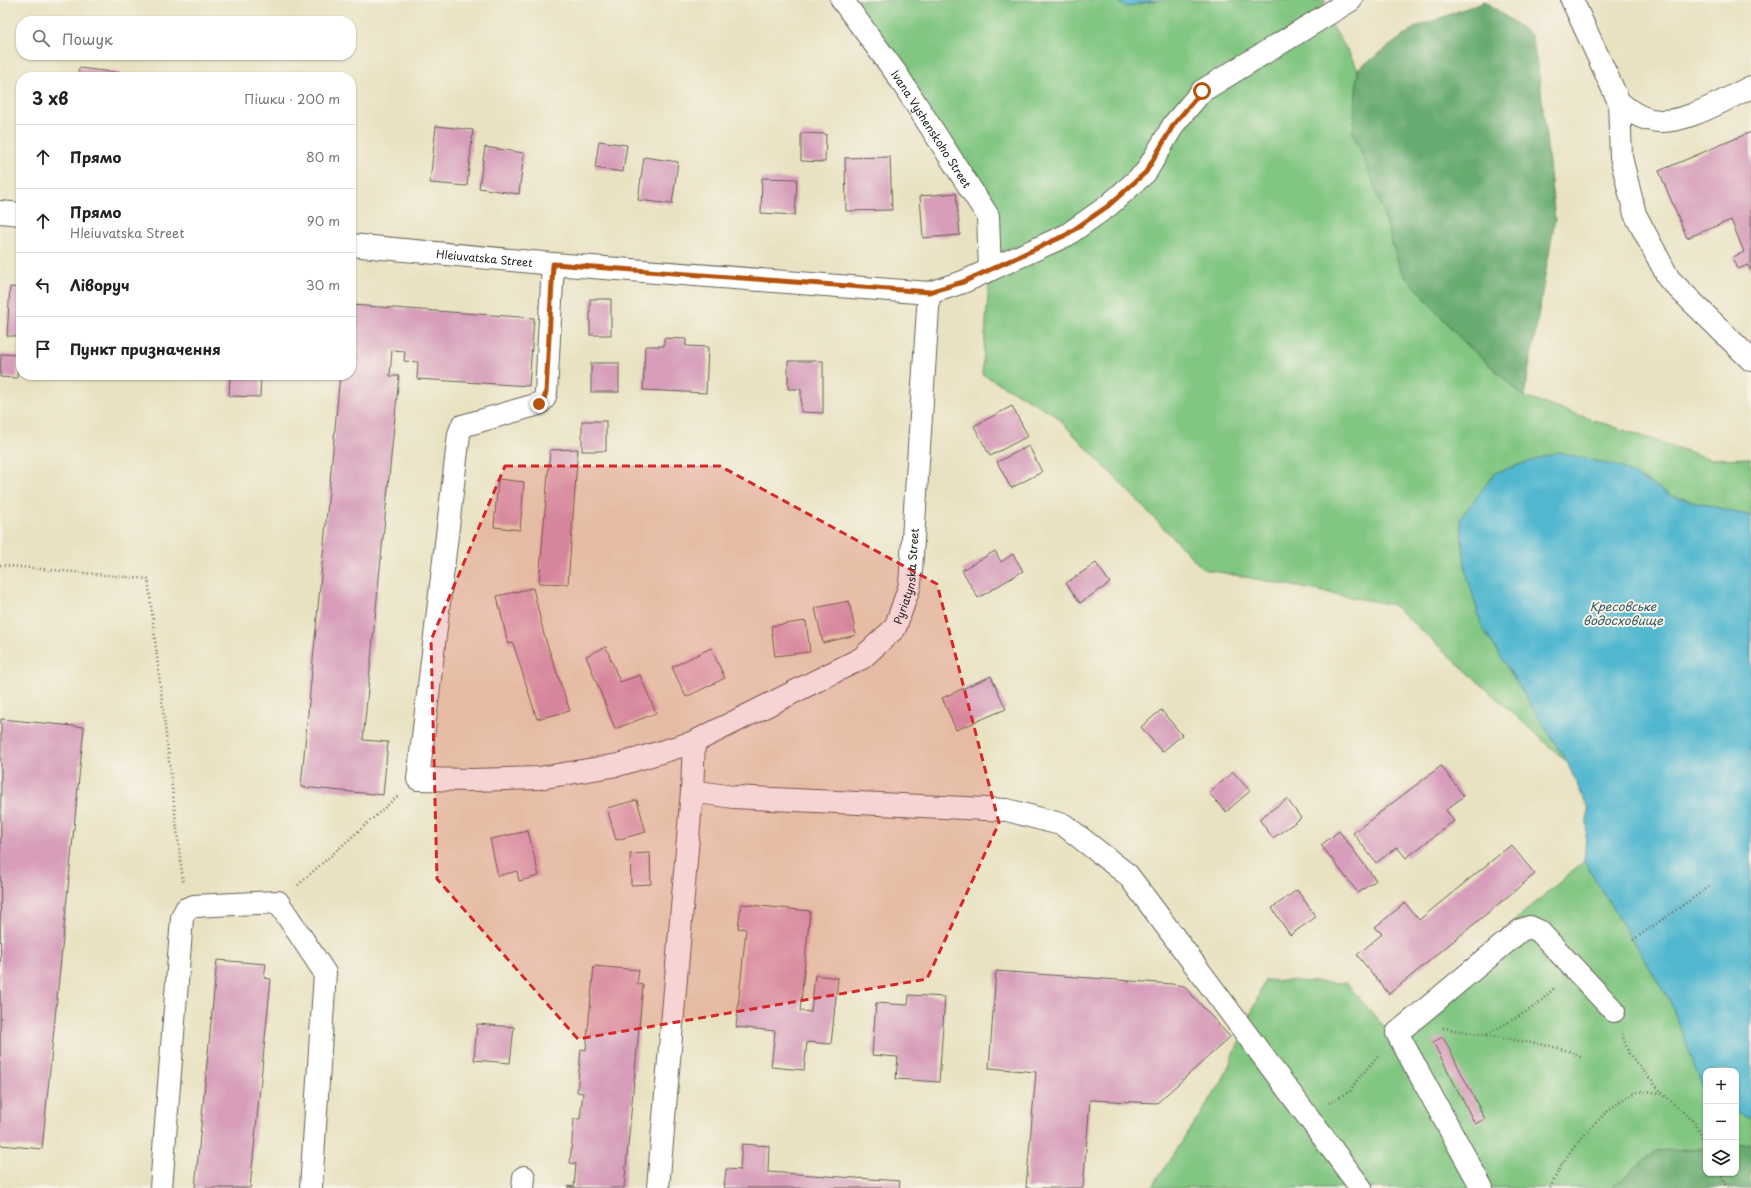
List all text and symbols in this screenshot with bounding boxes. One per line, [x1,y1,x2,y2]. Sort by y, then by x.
search box [16,16,356,60]
icon: search [30,27,52,49]
text: Пошук [62,27,113,50]
street label: Ivana Vyshenskoho Street [888,66,976,191]
route start [1193,82,1211,100]
text: 3 хв [32,85,68,111]
text: Пішки · 200 m [244,89,340,108]
text: Прямо [70,145,121,168]
icon: ahead [32,146,54,168]
text: 80 m [306,147,340,166]
text: Прямо [70,200,121,223]
icon: ahead [32,210,54,232]
text: 90 m [307,211,340,230]
text: Hleiuvatska Street [70,223,184,242]
street label: Hleiuvatska Street [435,245,533,271]
text: Ліворуч [70,273,130,296]
icon: left [32,274,54,296]
text: 30 m [306,275,340,294]
text: Пункт призначення [70,337,221,360]
icon: arrive [32,338,54,360]
route end [530,395,548,413]
street label: Pyriatynska Street [888,528,922,627]
water label: Кресовське водосховище [1583,597,1663,629]
map controls [1703,1068,1739,1176]
button: + [1703,1068,1739,1104]
button: − [1703,1104,1739,1140]
button: layers [1703,1140,1739,1176]

